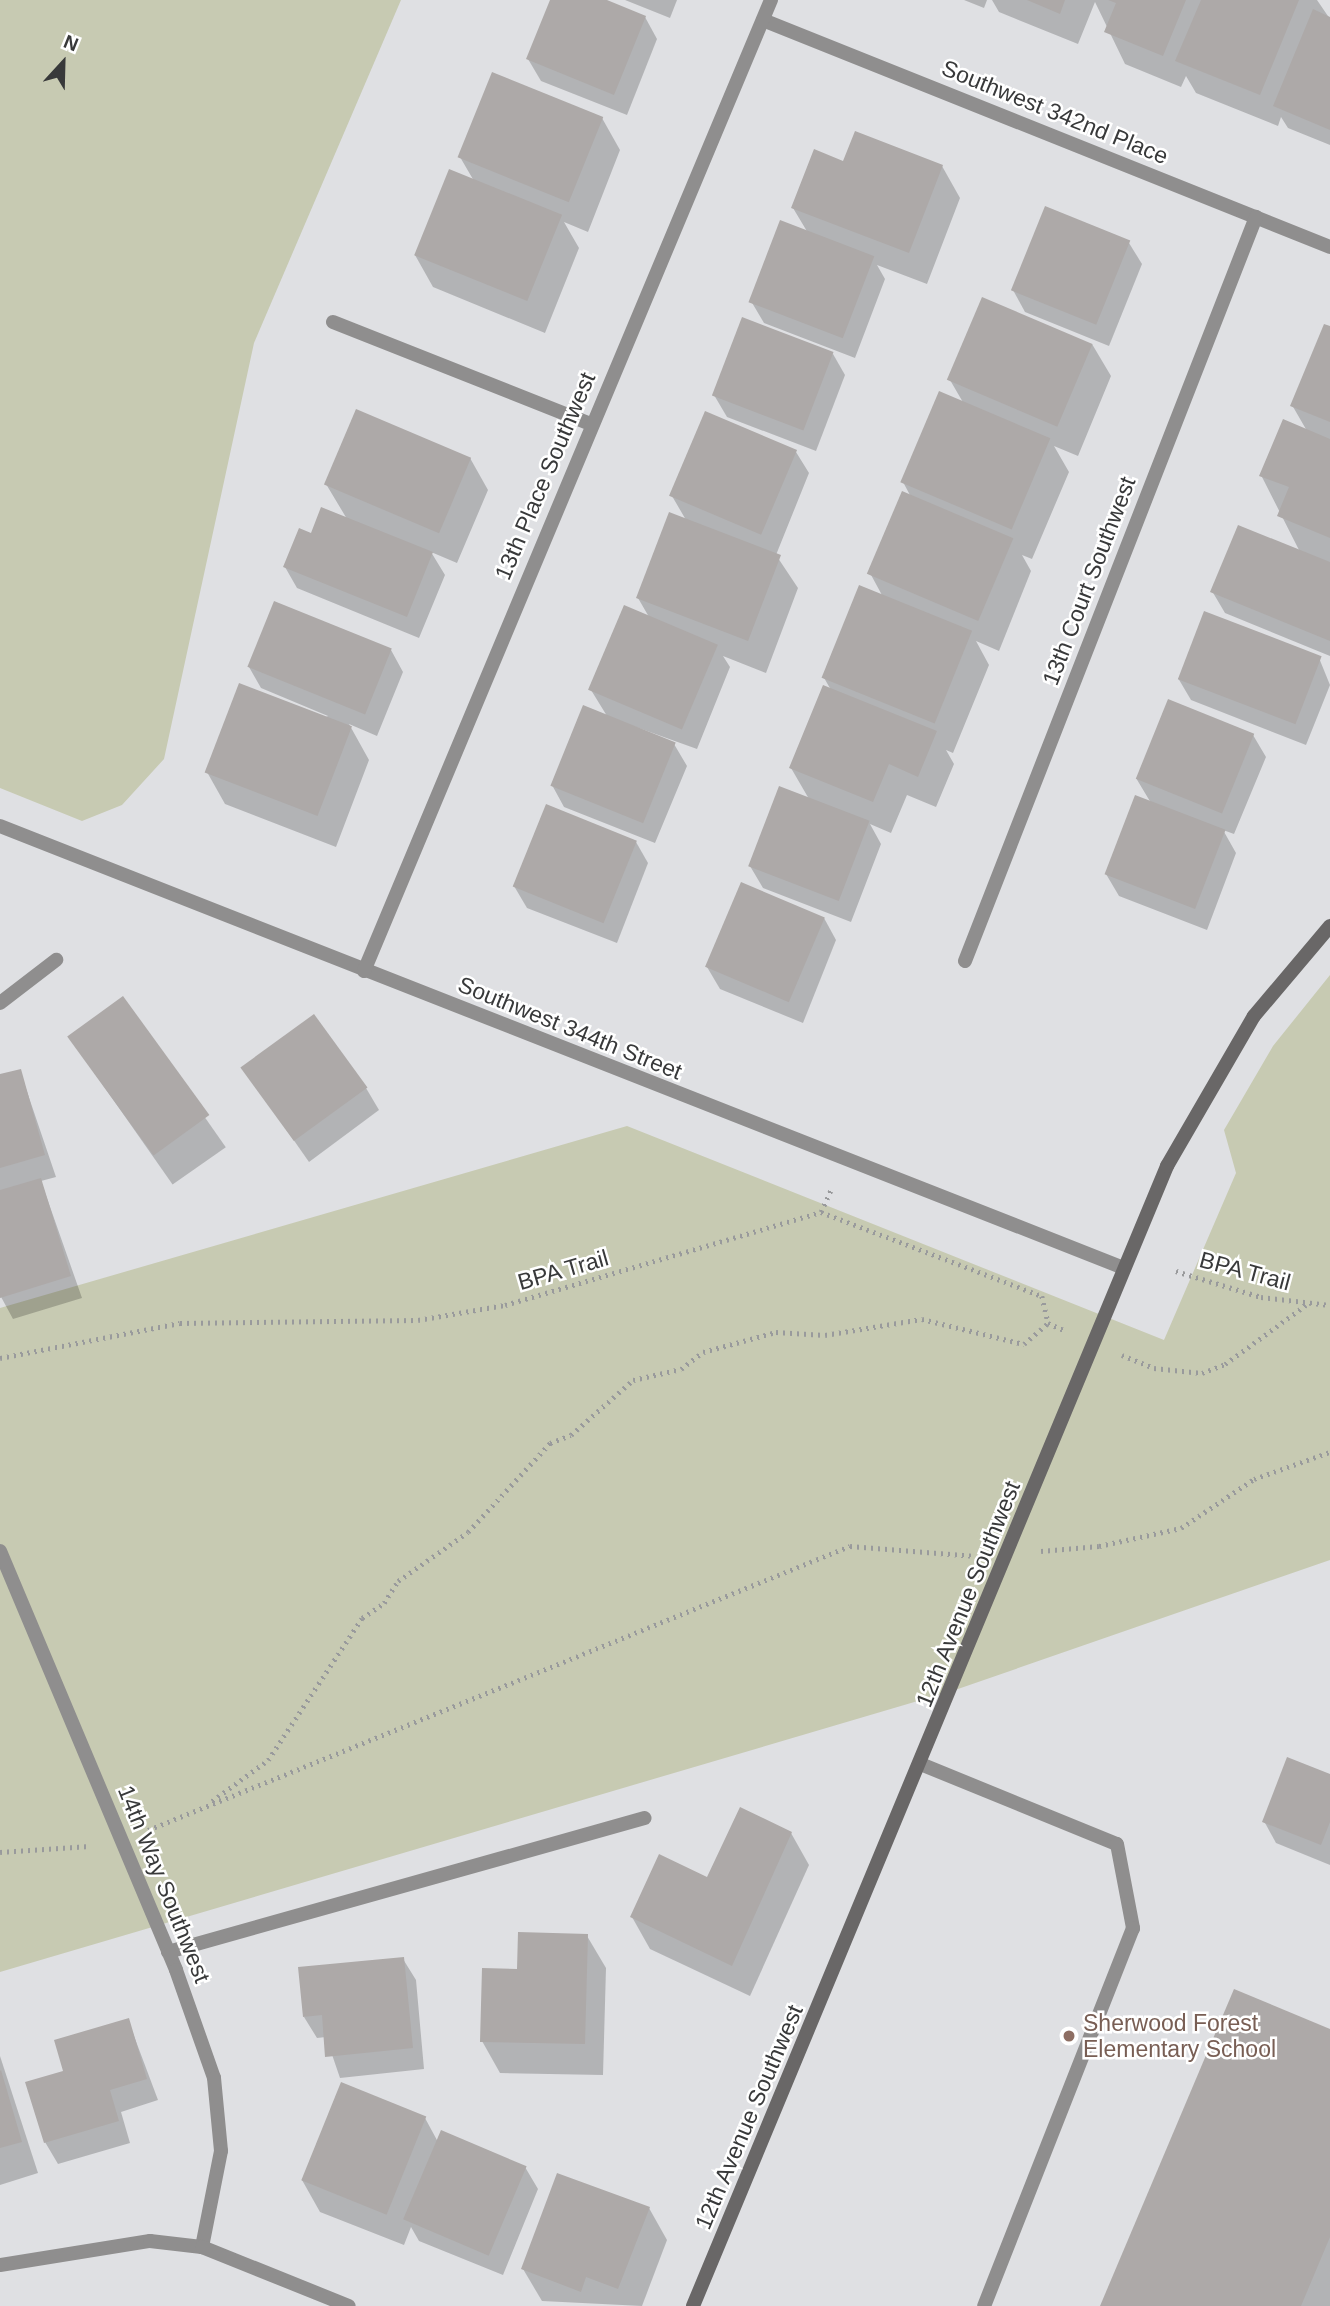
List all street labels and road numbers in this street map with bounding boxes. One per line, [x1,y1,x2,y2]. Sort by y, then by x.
street label: Southwest 342nd Place [938,54,1172,170]
street label: 13th Place Southwest [489,368,601,584]
street label: 13th Court Southwest [1036,473,1142,689]
street label: Southwest 344th Street [454,970,686,1086]
street label: BPA Trail [514,1244,612,1296]
street label: BPA Trail [1196,1245,1294,1297]
street label: 12th Avenue Southwest [910,1476,1026,1712]
street label: 14th Way Southwest [112,1781,216,1987]
street label: 12th Avenue Southwest [689,2000,809,2234]

